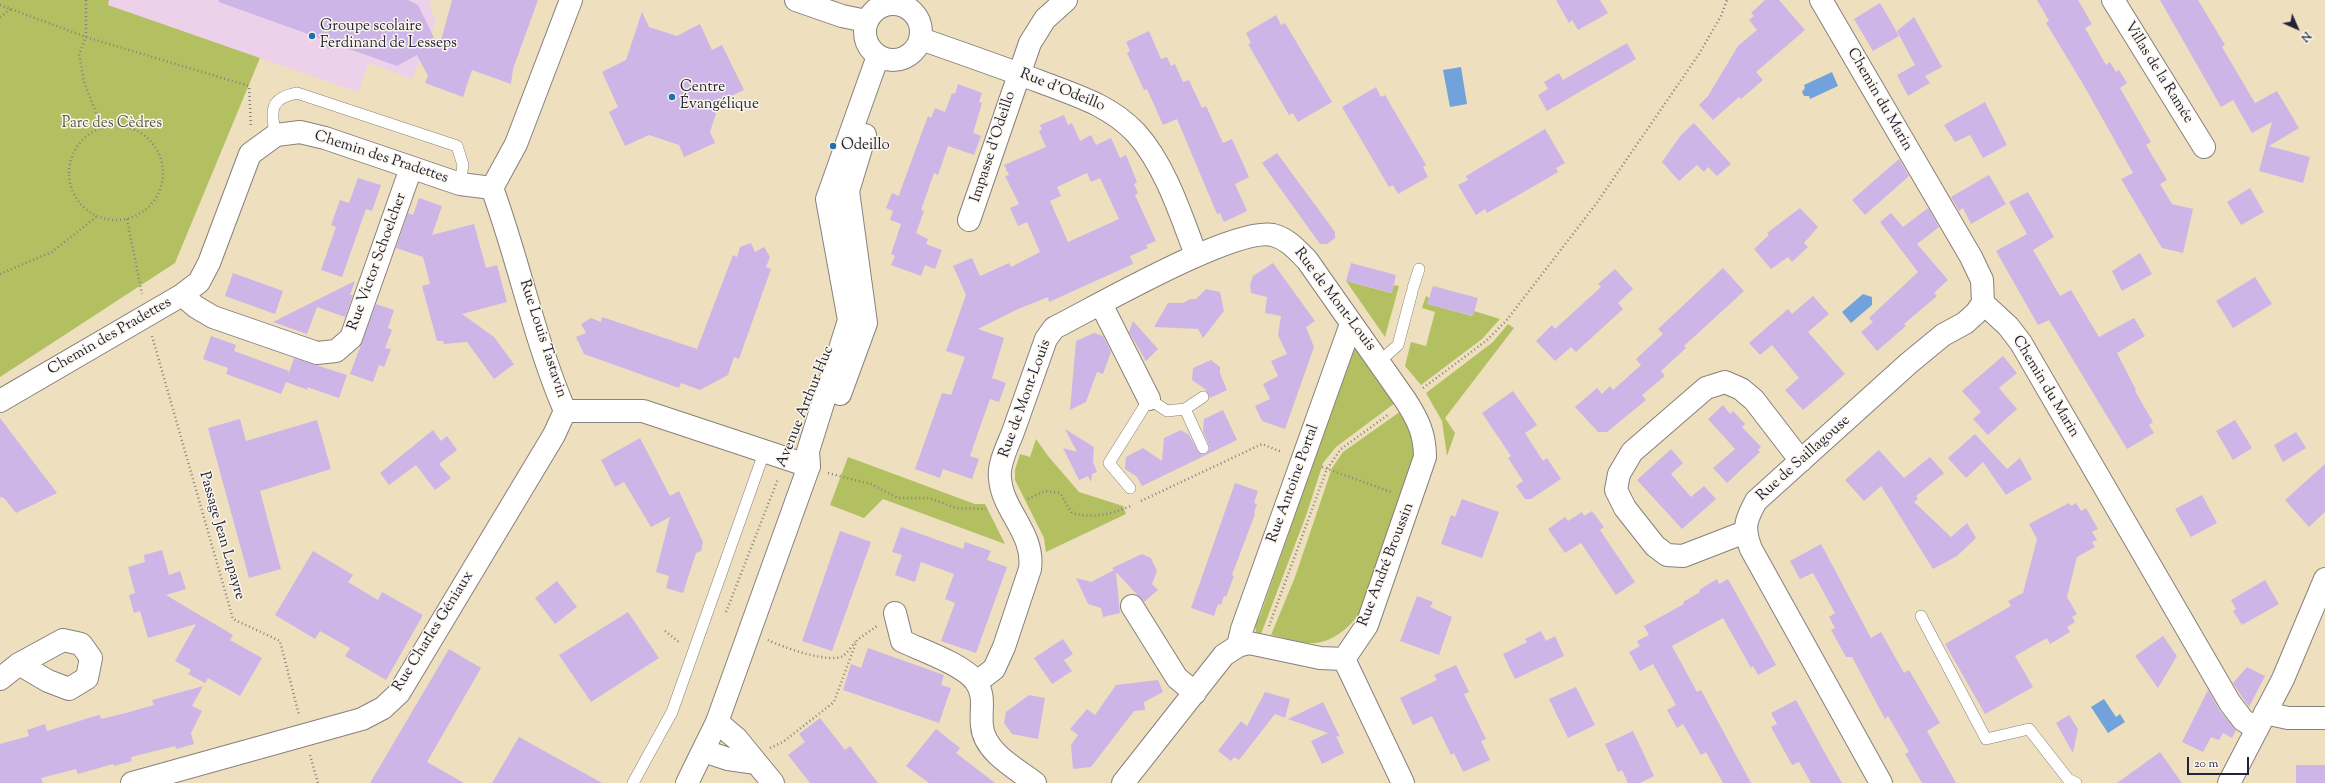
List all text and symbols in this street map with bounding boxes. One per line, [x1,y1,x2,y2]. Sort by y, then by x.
north arrow [2277,8,2317,48]
place label: Groupe scolaire Ferdinand de Lesseps [320,18,457,53]
street label: Villas de la Ramée [2119,19,2197,127]
text: N [2297,28,2314,45]
marker: Groupe scolaire Ferdinand de Lesseps [307,31,317,41]
street label: Chemin du Marin [1842,45,1916,155]
street label: Rue d'Odeillo [1017,66,1107,116]
place label: Centre Évangélique [680,79,759,114]
street label: Impasse d'Odeillo [968,89,1020,205]
marker: Centre Évangélique [667,92,677,102]
park label: Parc des Cèdres [62,115,162,133]
street label: Chemin des Pradettes [312,128,450,188]
place label: Odeillo [841,137,890,155]
marker: Odeillo [828,141,838,151]
street label: Rue Victor Schoelcher [345,191,411,333]
street label: Rue de Mont-Louis [1289,245,1379,355]
street label: Rue Louis Tastavin [514,278,570,400]
street label: Chemin des Pradettes [45,294,175,380]
street label: Chemin du Marin [2007,333,2083,441]
street label: Rue de Mont-Louis [996,337,1056,461]
street label: Avenue Arthur Huc [773,344,839,470]
street label: Rue de Saillagouse [1753,412,1855,506]
street label: Rue Antoine Portal [1264,422,1324,546]
street label: Passage Jean Lapayre [194,470,248,602]
street label: Rue André Broussin [1355,501,1419,629]
street label: Rue Charles Géniaux [390,569,478,695]
scale bar [2189,749,2251,775]
text: 20 m [2194,755,2218,773]

